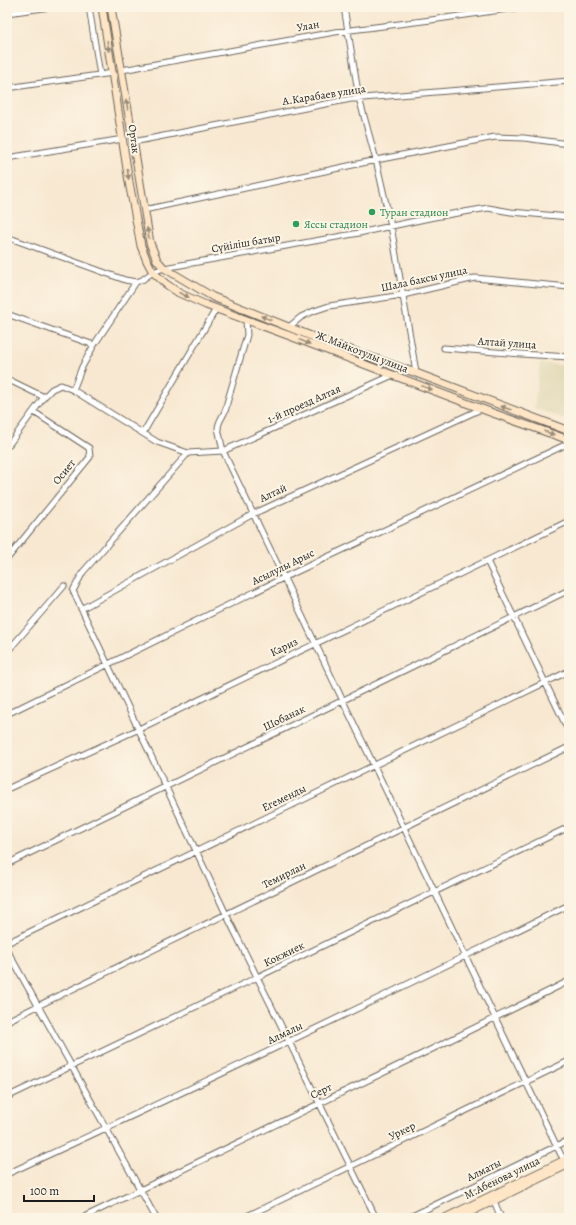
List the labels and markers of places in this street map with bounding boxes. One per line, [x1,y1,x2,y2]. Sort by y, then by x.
place label: Туран стадион [380,205,448,220]
marker: Туран стадион [367,207,377,217]
place label: Яссы стадион [304,217,368,232]
marker: Яссы стадион [291,219,301,229]

